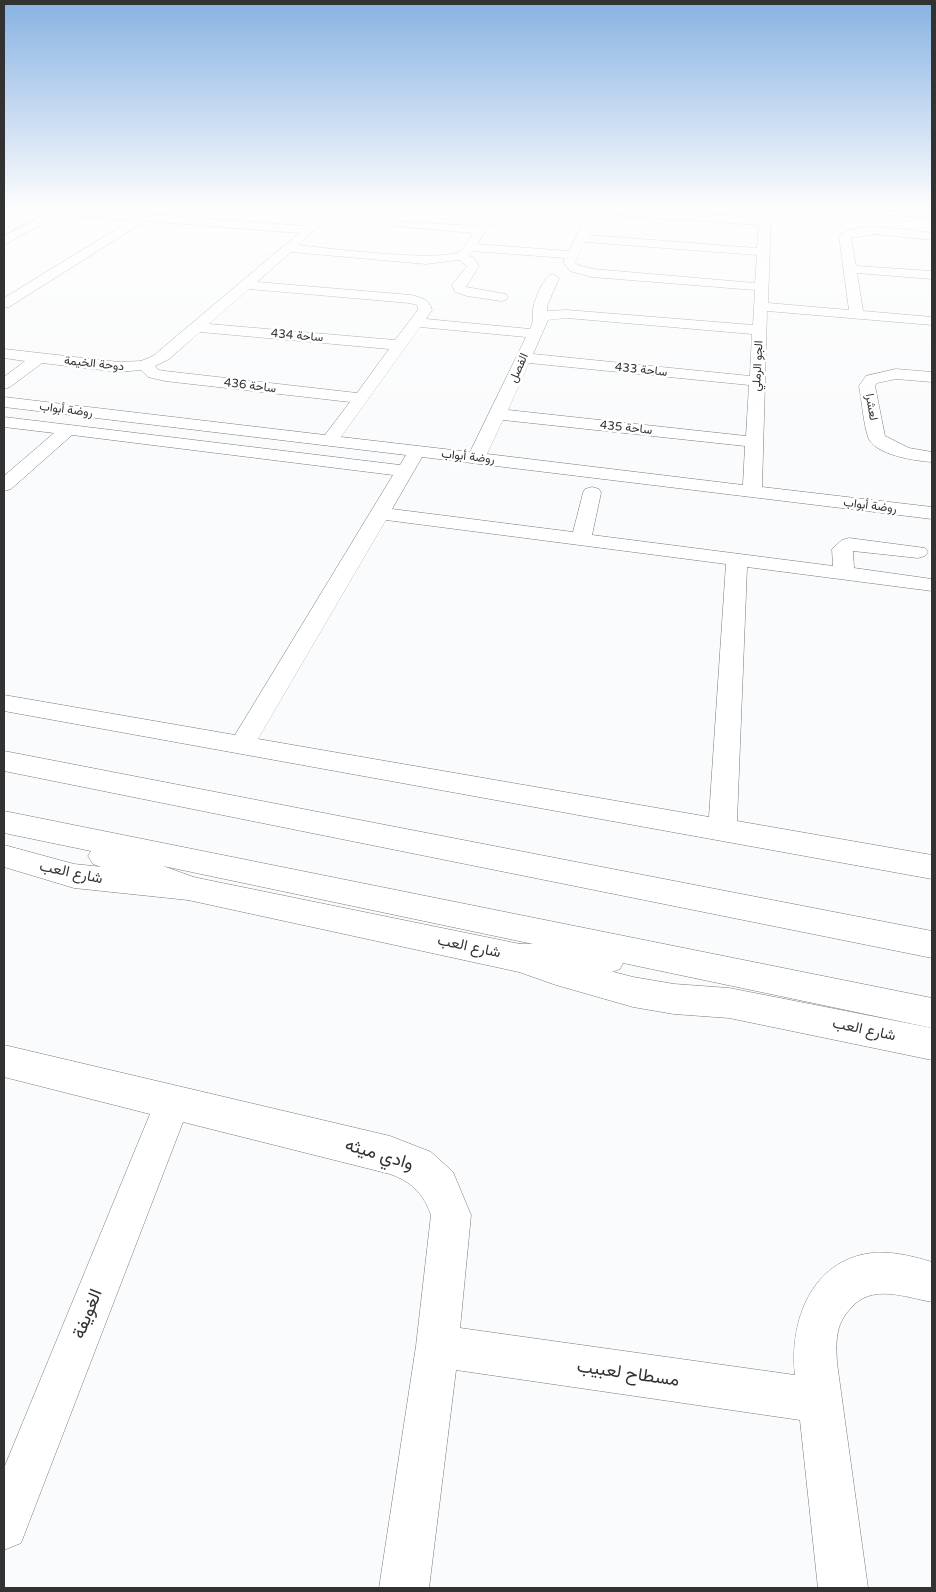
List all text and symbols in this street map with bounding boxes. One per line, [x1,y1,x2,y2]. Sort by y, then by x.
street label: ساحة 434 [270,327,324,345]
street label: الجو الرملي [749,340,767,392]
street label: الفصل [506,351,532,385]
street label: دوحة الخيمة [63,354,125,374]
street label: ساحة 433 [614,360,668,380]
street label: ساحة 436 [223,376,277,396]
street label: لعشرا [862,393,880,421]
street label: روضة أبواب [39,400,93,420]
street label: ساحة 435 [599,418,653,438]
street label: روضة أبواب [441,447,495,467]
street label: روضة أبواب [843,496,897,516]
street label: شارع العب [38,858,104,888]
street label: شارع العب [436,932,502,962]
street label: شارع العب [831,1015,897,1045]
street label: وادي ميثه [342,1134,416,1176]
street label: الغويفة [68,1286,108,1342]
street label: مسطاح لعبيب [575,1356,681,1392]

